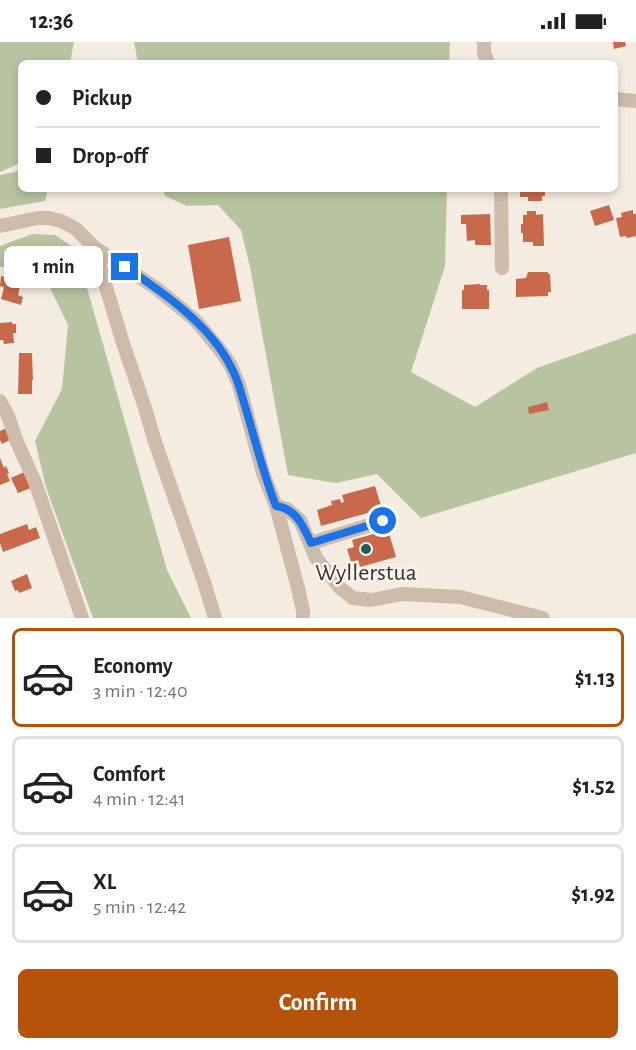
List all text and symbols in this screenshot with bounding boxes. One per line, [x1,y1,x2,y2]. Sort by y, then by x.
text: 12:36 [30,10,73,32]
text: Pickup [72,87,132,109]
text: Drop-off [72,145,148,167]
callout: 1 min [5,246,104,288]
route end [111,253,138,280]
text: 1 min [32,257,75,277]
route start [369,507,396,534]
marker: Wyllerstua [359,542,373,556]
place label: Wyllerstua [315,561,417,585]
icon: car [21,651,75,705]
text: Economy [93,655,173,677]
text: $1.13 [575,667,615,689]
text: 3 min · 12:40 [93,681,188,701]
icon: car [21,759,75,813]
text: Comfort [93,763,165,785]
text: $1.52 [572,775,615,797]
text: 4 min · 12:41 [93,789,185,809]
icon: car [21,867,75,921]
text: XL [93,871,116,893]
text: $1.92 [571,883,615,905]
text: 5 min · 12:42 [93,897,186,917]
button: Confirm [18,969,618,1038]

